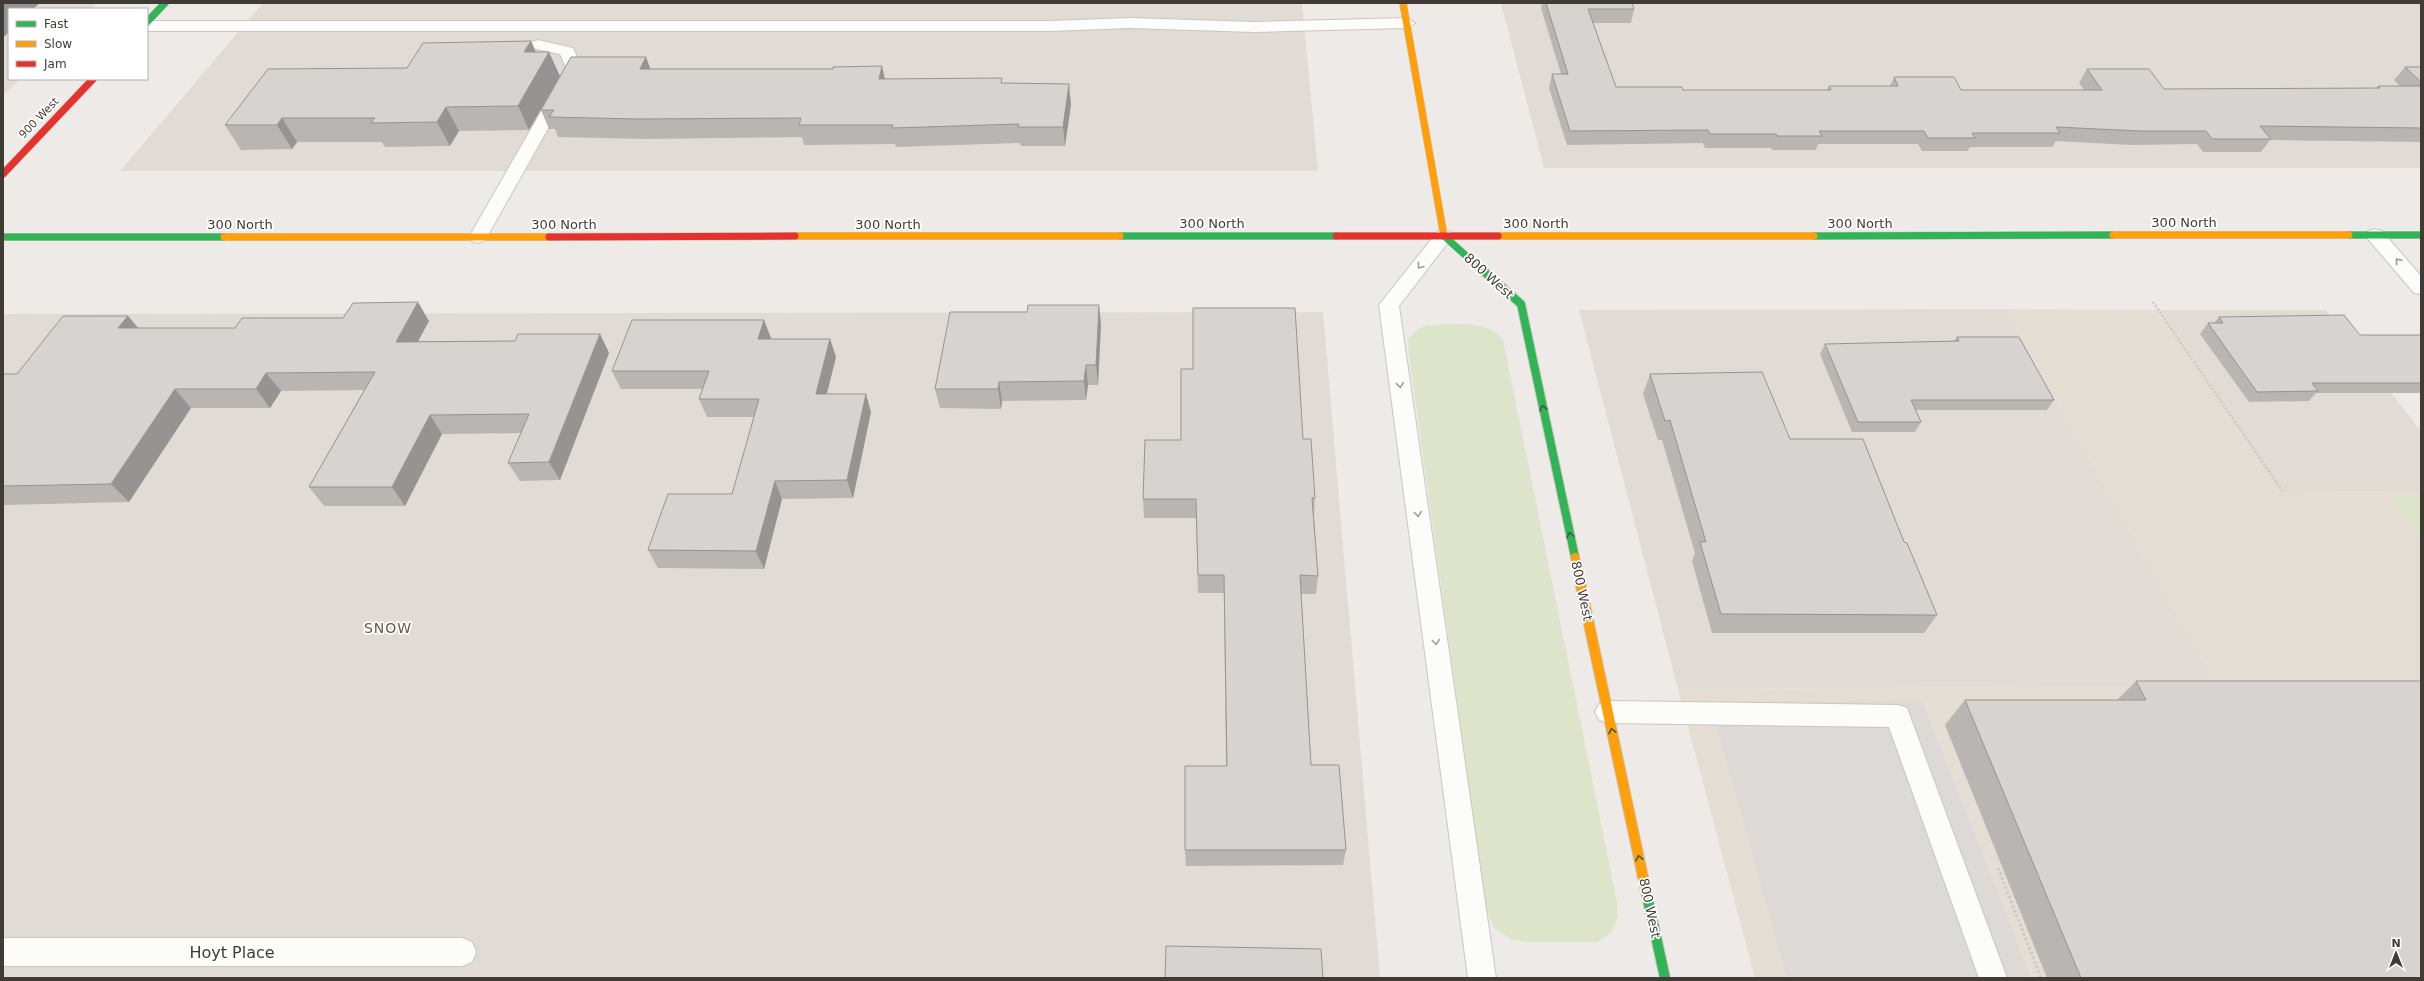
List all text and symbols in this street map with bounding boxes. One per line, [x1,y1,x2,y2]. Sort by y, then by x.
legend [8,8,148,80]
text: Fast [44,17,68,31]
text: Slow [44,37,72,51]
text: Jam [43,57,67,71]
street label: 900 West [16,94,62,141]
street label: 300 North [2151,215,2217,230]
street label: 300 North [1179,216,1245,231]
street label: 300 North [1503,216,1569,231]
street label: 300 North [1827,216,1893,231]
street label: 300 North [207,217,273,232]
street label: 300 North [531,217,597,232]
street label: 300 North [855,217,921,232]
street label: 800 West [1461,250,1517,302]
one-way arrow [2395,259,2402,266]
one-way arrow [1417,262,1424,269]
one-way arrow [1395,382,1404,388]
one-way arrow [1539,405,1547,411]
one-way arrow [1413,511,1422,517]
one-way arrow [1566,532,1574,538]
street label: 800 West [1568,560,1596,622]
district label: SNOW [364,620,412,636]
one-way arrow [1431,639,1440,646]
one-way arrow [1608,728,1616,734]
one-way arrow [1635,855,1644,861]
street label: 800 West [1636,877,1664,939]
north arrow [2376,933,2416,973]
text: N [2391,937,2401,950]
street label: Hoyt Place [189,943,275,962]

